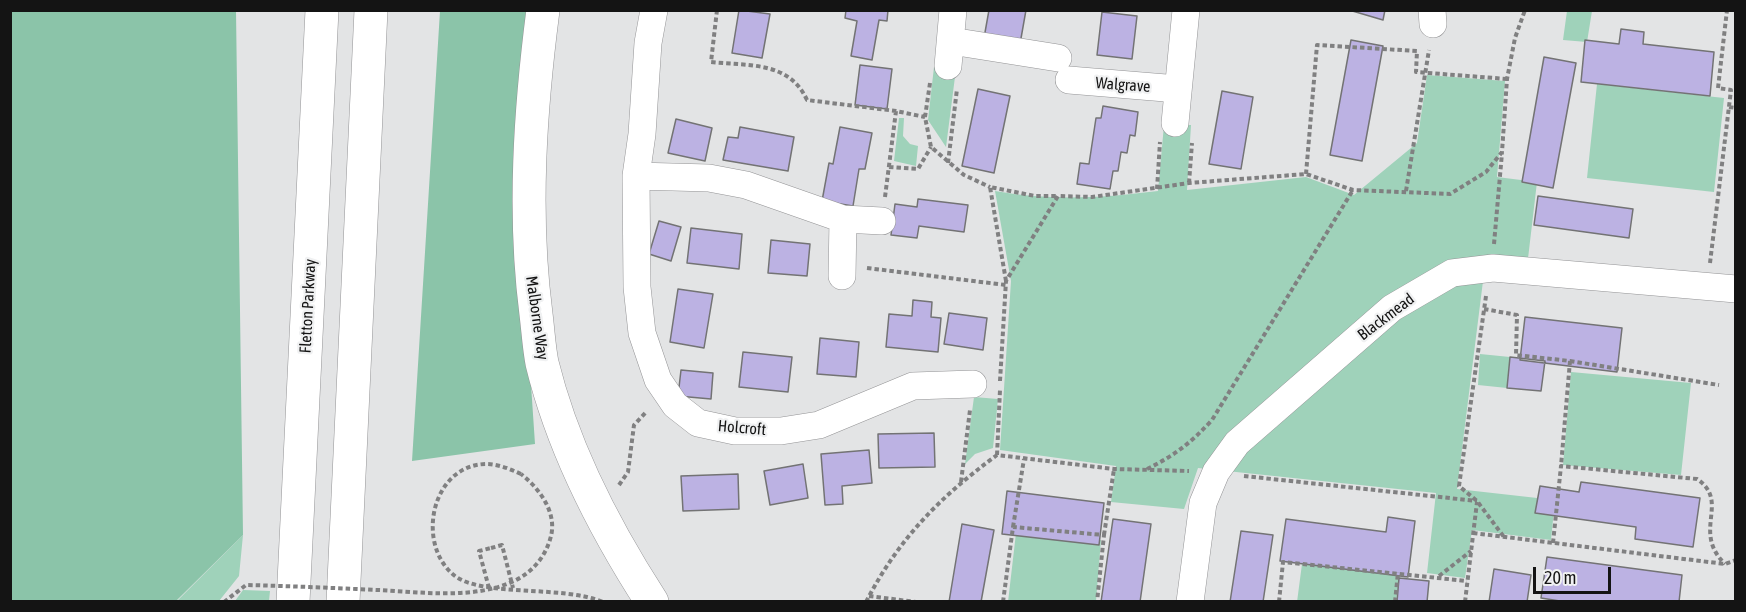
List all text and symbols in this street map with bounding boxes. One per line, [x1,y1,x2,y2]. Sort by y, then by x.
street label: Walgrave [1095,74,1151,96]
street label: Fletton Parkway [296,258,320,354]
street label: Malborne Way [522,275,552,361]
street label: Blackmead [1354,289,1418,345]
street label: Holcroft [717,416,767,440]
scale bar [1536,555,1614,593]
text: 20 m [1544,567,1576,588]

